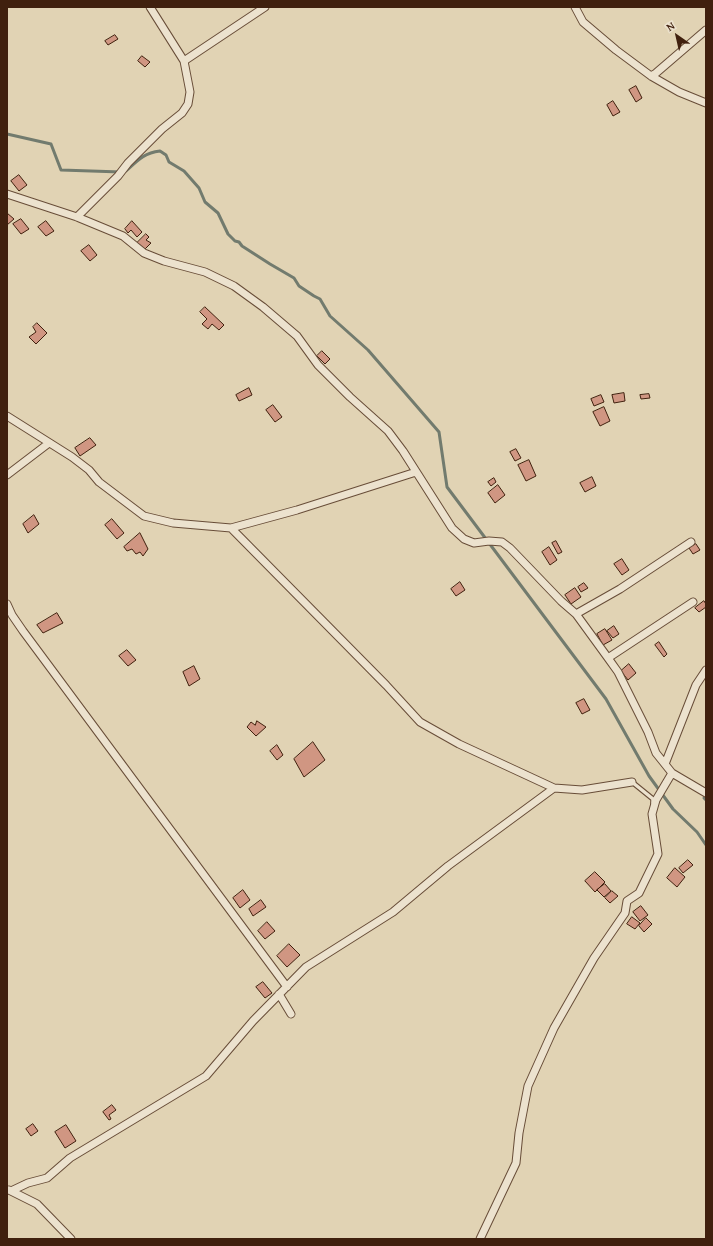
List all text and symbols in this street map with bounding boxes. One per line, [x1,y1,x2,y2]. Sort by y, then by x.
north arrow [657,16,697,56]
text: N [663,17,678,35]

